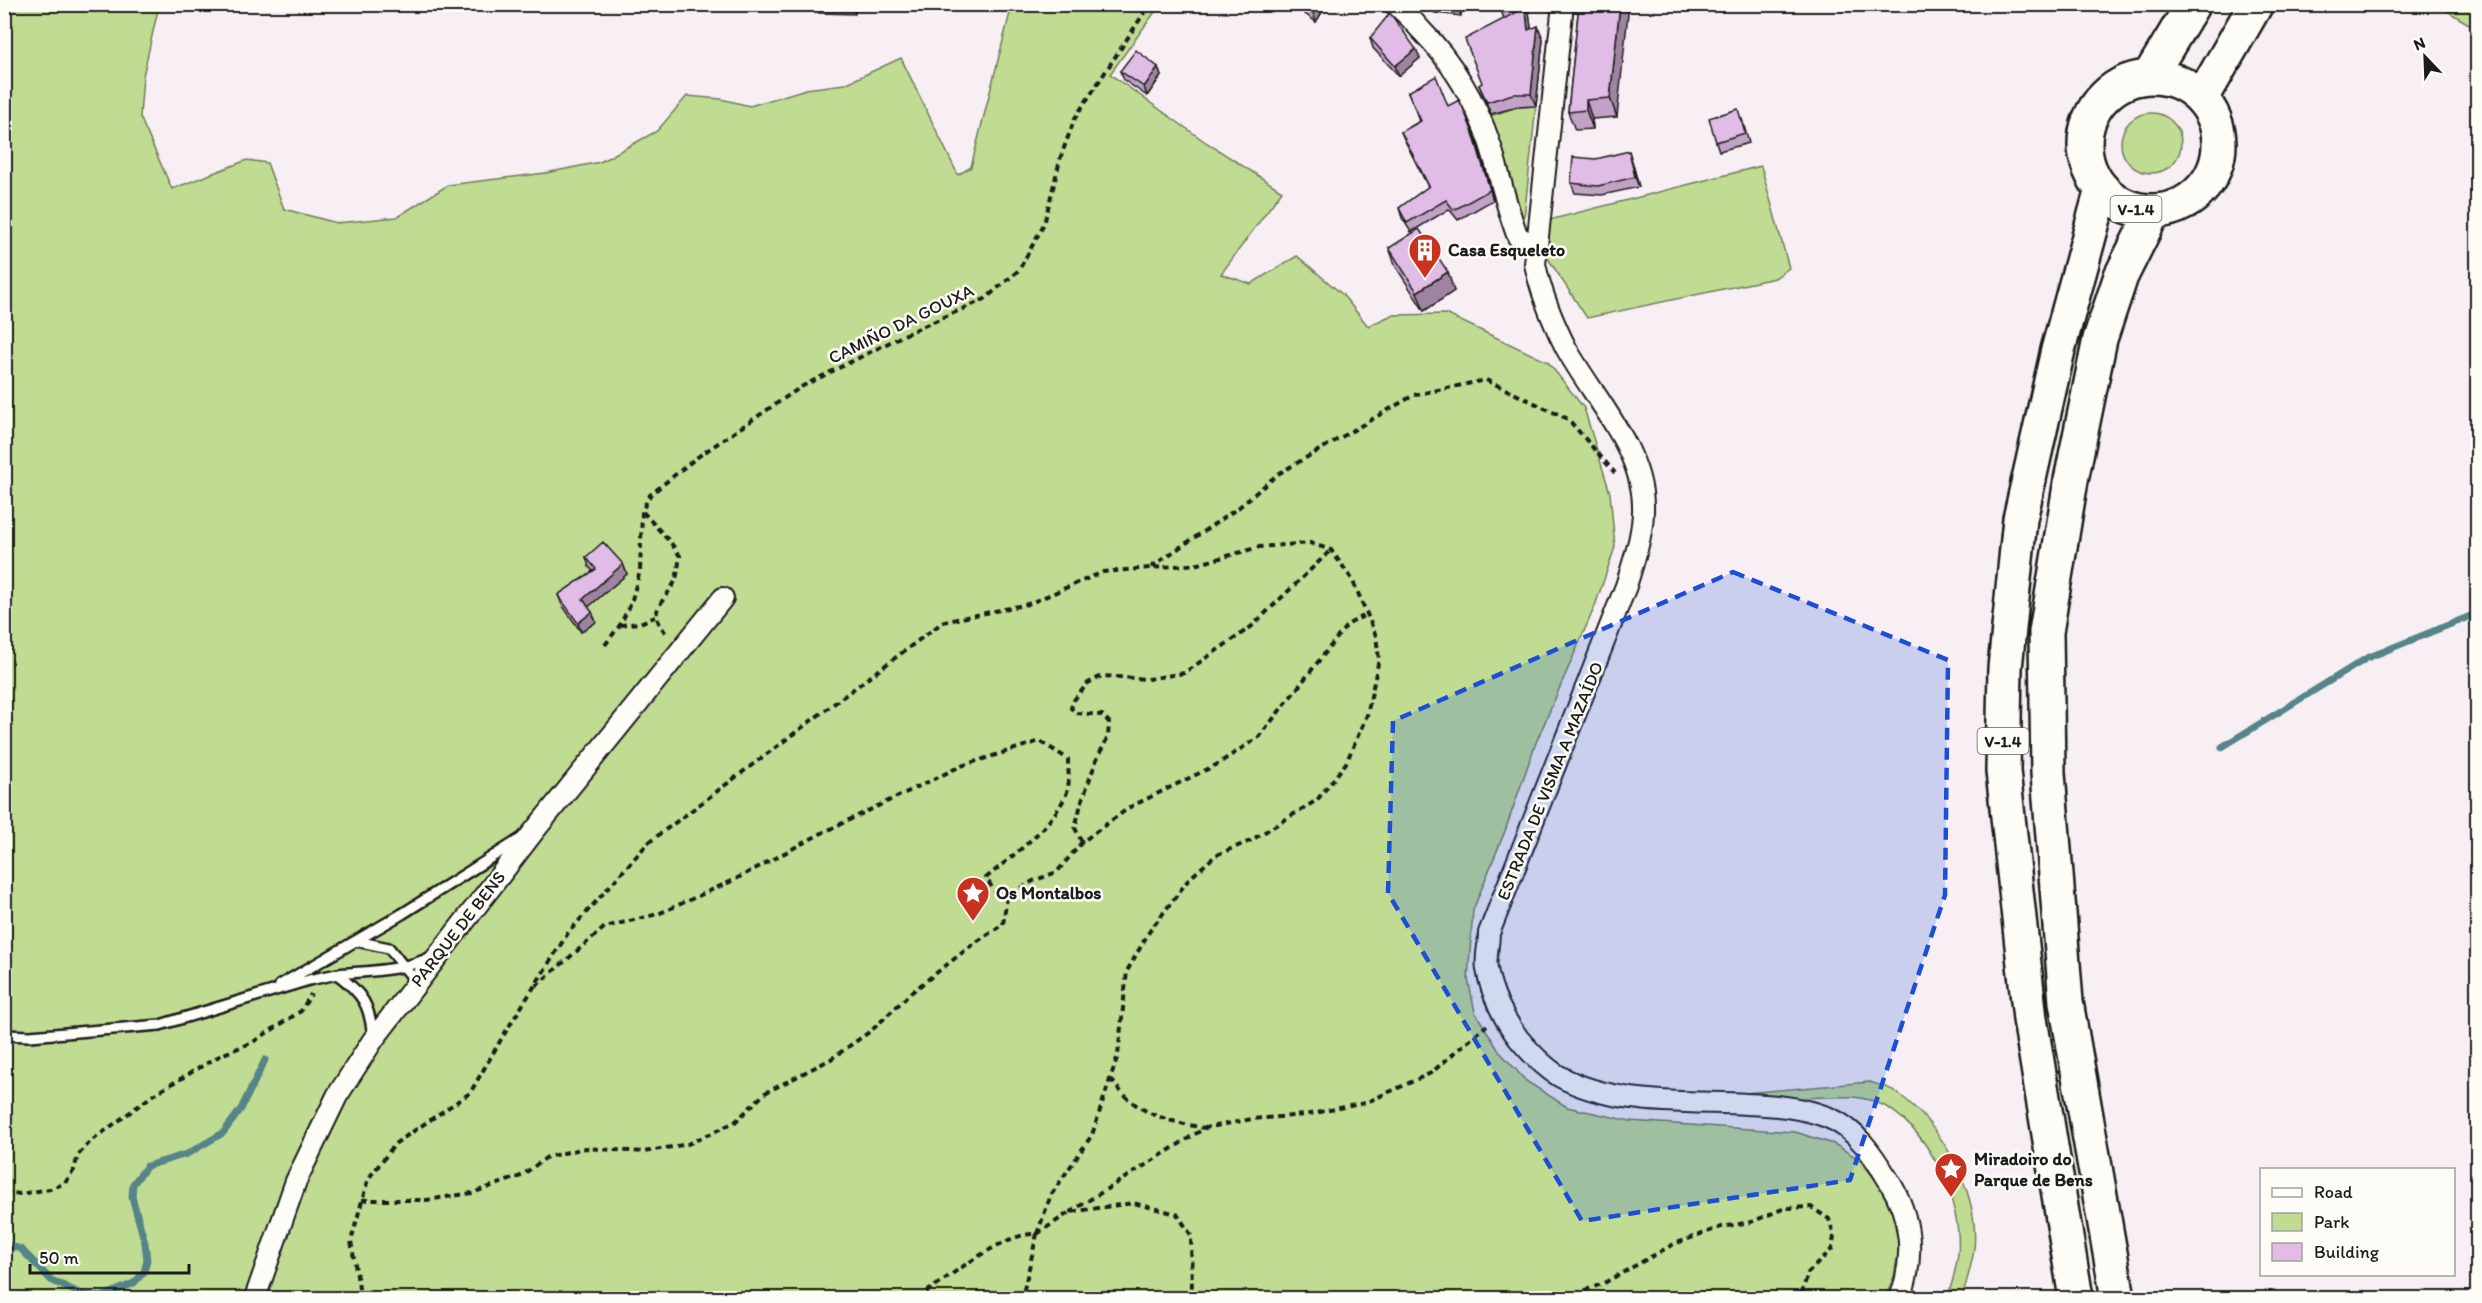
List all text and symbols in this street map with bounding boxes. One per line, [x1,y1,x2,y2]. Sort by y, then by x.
north arrow [2395,27,2455,87]
text: N [2411,33,2428,55]
road number: V-1.4 [2110,196,2162,222]
building icon: Casa Esqueleto [1407,232,1443,279]
place label: Casa Esqueleto [1448,239,1565,261]
street label: CAMIÑO DA GOUXA [825,279,978,369]
street label: ESTRADA DE VISMA A MAZAÍDO [1492,659,1608,903]
road number: V-1.4 [1978,728,2028,754]
street label: PARQUE DE BENS [406,867,510,991]
place icon: Os Montalbos [955,875,991,922]
place label: Os Montalbos [996,882,1101,904]
place label: Miradoiro do Parque de Bens [1974,1148,2093,1191]
place icon: Miradoiro do Parque de Bens [1933,1151,1969,1198]
legend [2260,1168,2455,1276]
text: Road [2314,1181,2353,1203]
text: Park [2314,1211,2349,1233]
scale bar [30,1237,189,1275]
text: Building [2314,1241,2380,1263]
text: 50 m [39,1247,79,1269]

